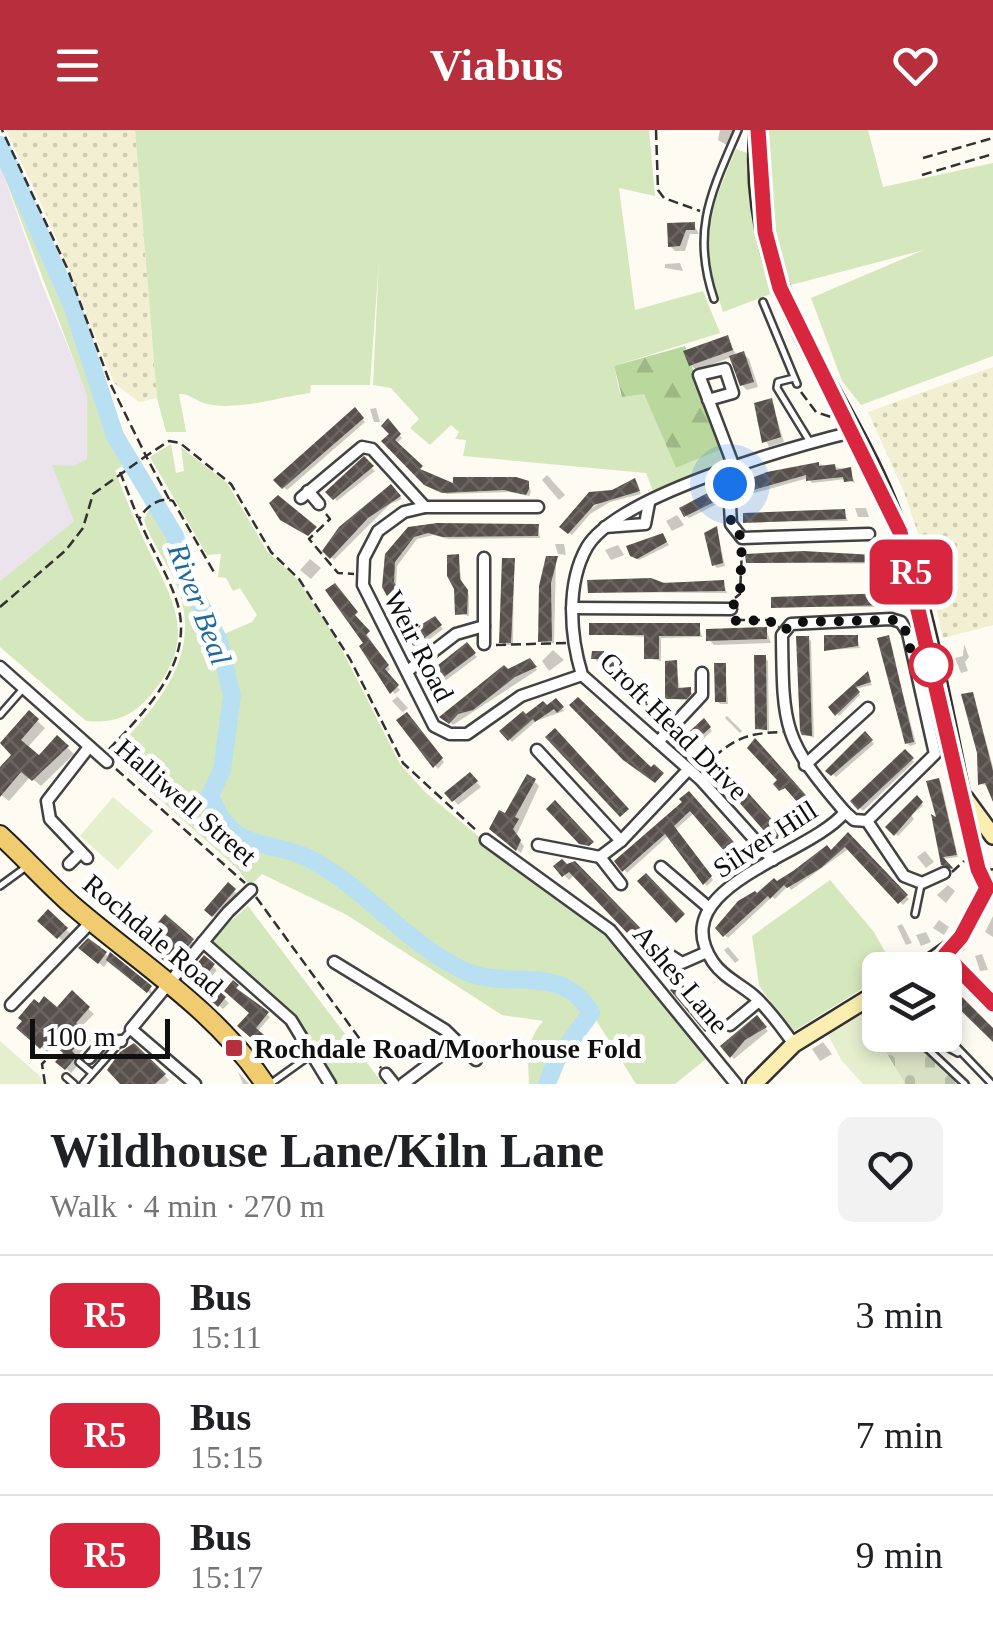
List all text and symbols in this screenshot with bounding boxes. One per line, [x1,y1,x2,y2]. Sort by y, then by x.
icon: menu [50,38,105,93]
icon: heart [888,38,943,93]
text: Viabus [430,40,563,90]
your location [705,459,755,509]
water label: River Beal [161,538,238,669]
line badge: R5 [866,540,956,604]
text: R5 [890,553,932,592]
street label: Weir Road [378,586,460,706]
unlabelled marker [910,644,952,686]
street label: Croft Head Drive [594,646,754,806]
street label: Halliwell Street [109,732,263,872]
street label: Silver Hill [707,794,823,884]
street label: Rochdale Road [77,868,229,1002]
street label: Ashes Lane [627,919,735,1039]
map controls [862,952,962,1052]
button: layers [862,952,962,1052]
scale bar [30,1014,170,1058]
text: 100 m [45,1021,116,1052]
place label: Rochdale Road/Moorhouse Fold [254,1033,642,1064]
marker: Rochdale Road/Moorhouse Fold [223,1037,245,1059]
button: heart [838,1117,943,1222]
text: Wildhouse Lane/Kiln Lane [50,1124,604,1177]
text: Walk · 4 min · 270 m [50,1188,325,1224]
text: Bus [190,1276,251,1318]
text: 3 min [855,1294,943,1336]
text: R5 [84,1296,126,1335]
text: 15:11 [190,1319,262,1355]
text: Bus [190,1396,251,1438]
text: 7 min [855,1414,943,1456]
text: R5 [84,1416,126,1455]
text: 15:15 [190,1439,263,1475]
text: Bus [190,1516,251,1558]
text: 9 min [855,1534,943,1576]
text: R5 [84,1536,126,1575]
text: 15:17 [190,1559,263,1595]

